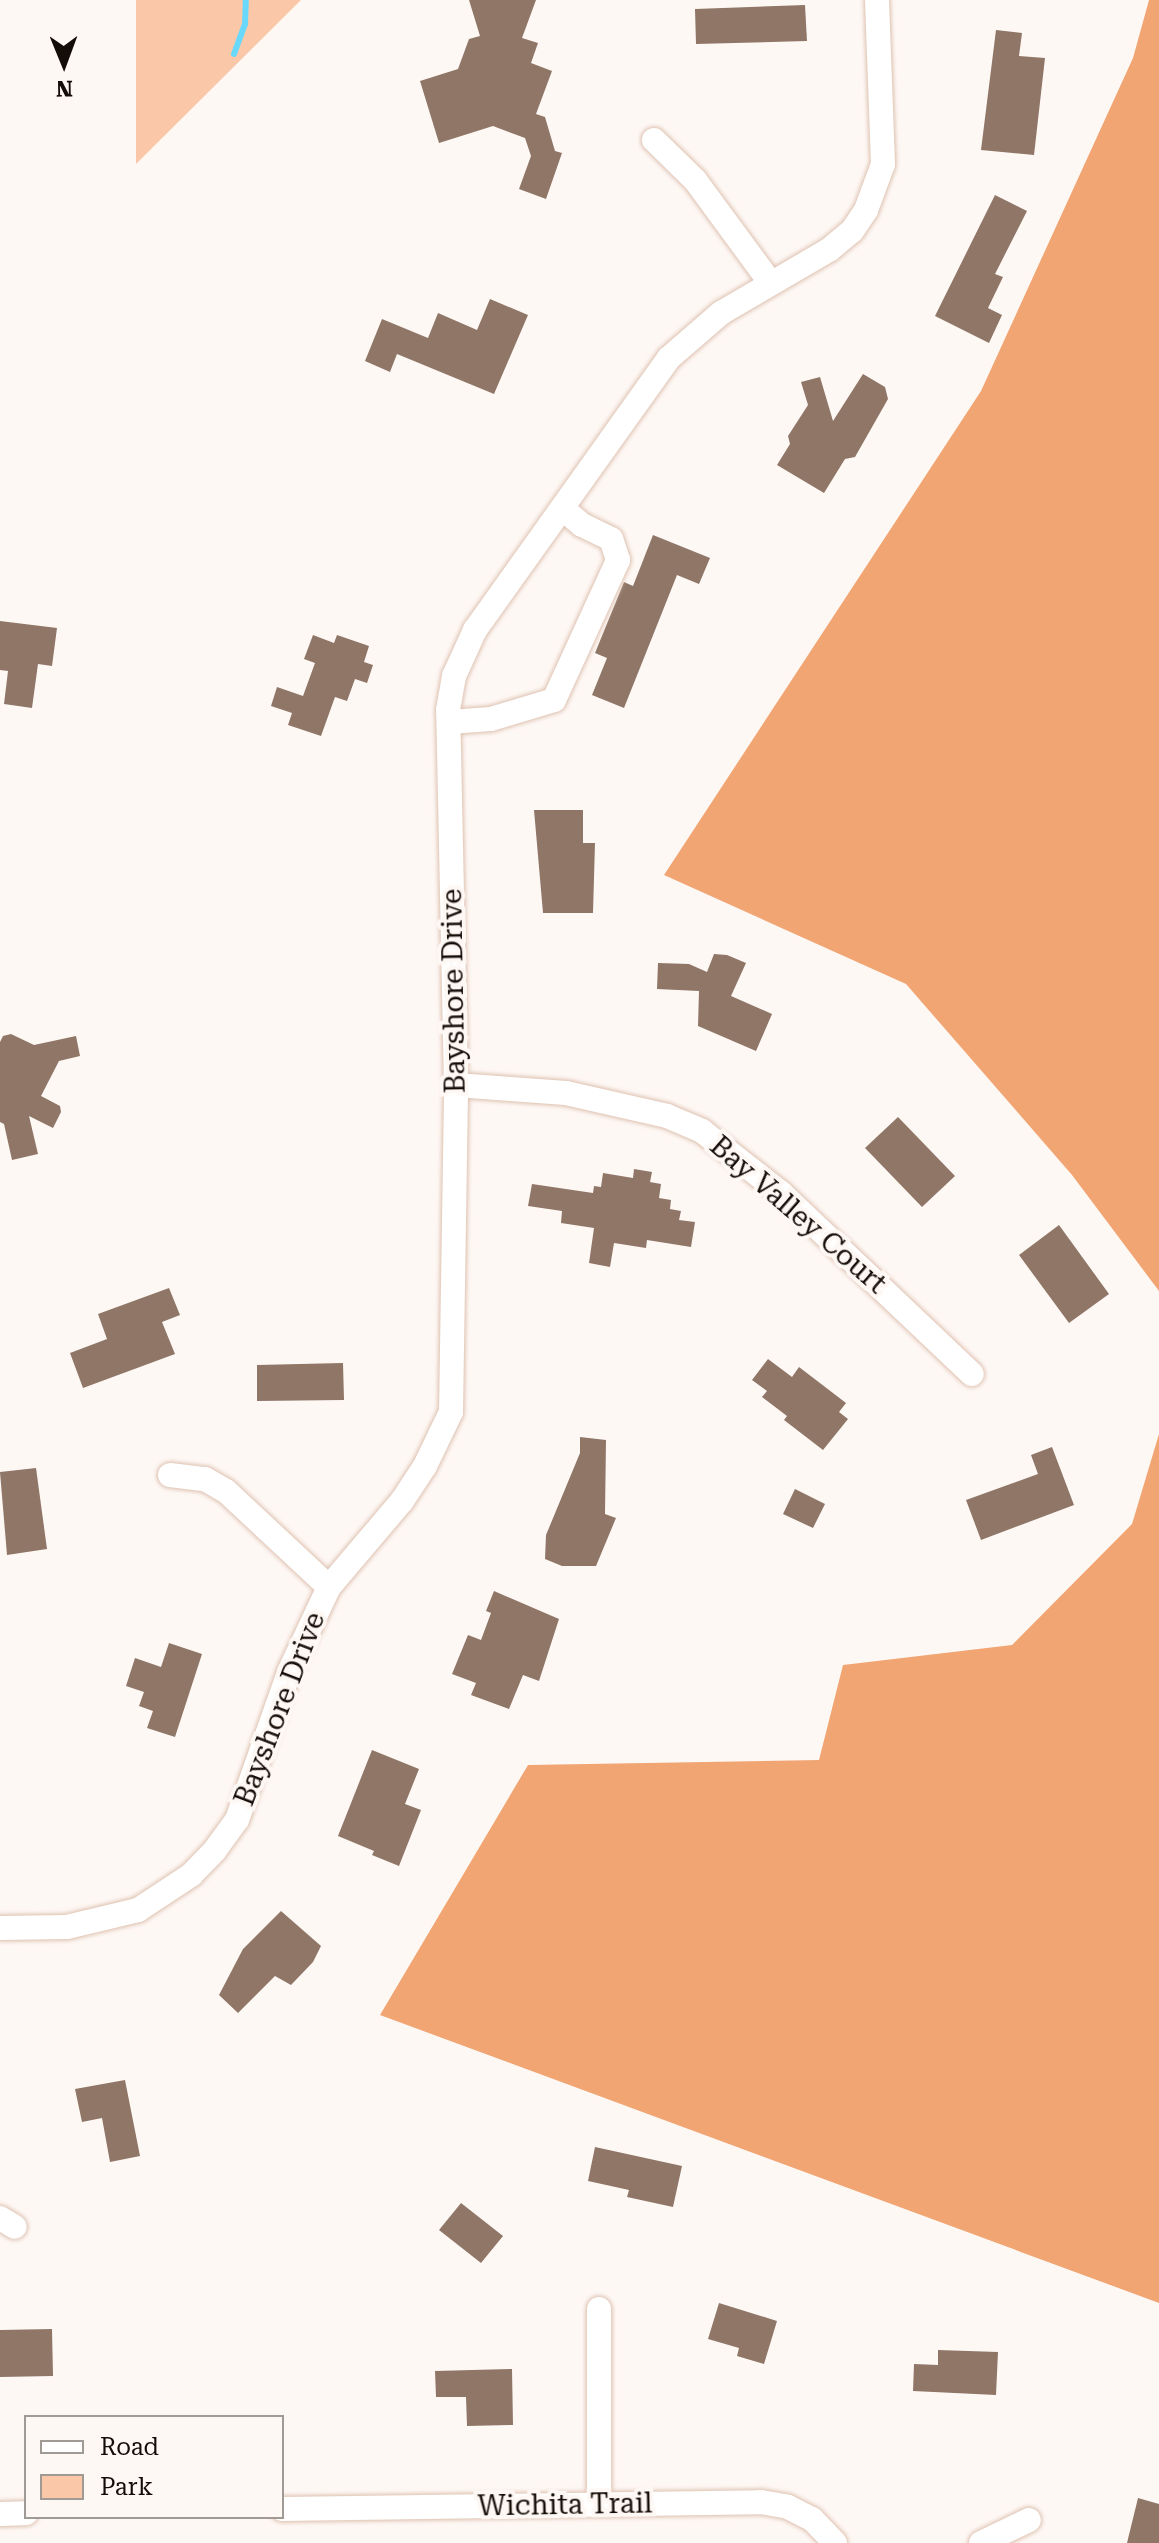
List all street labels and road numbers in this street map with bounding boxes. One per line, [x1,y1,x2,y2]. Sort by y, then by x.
street label: Bayshore Drive [435,888,473,1094]
street label: Bay Valley Court [703,1129,893,1301]
street label: Bayshore Drive [228,1607,332,1811]
street label: Wichita Trail [477,2487,653,2523]

